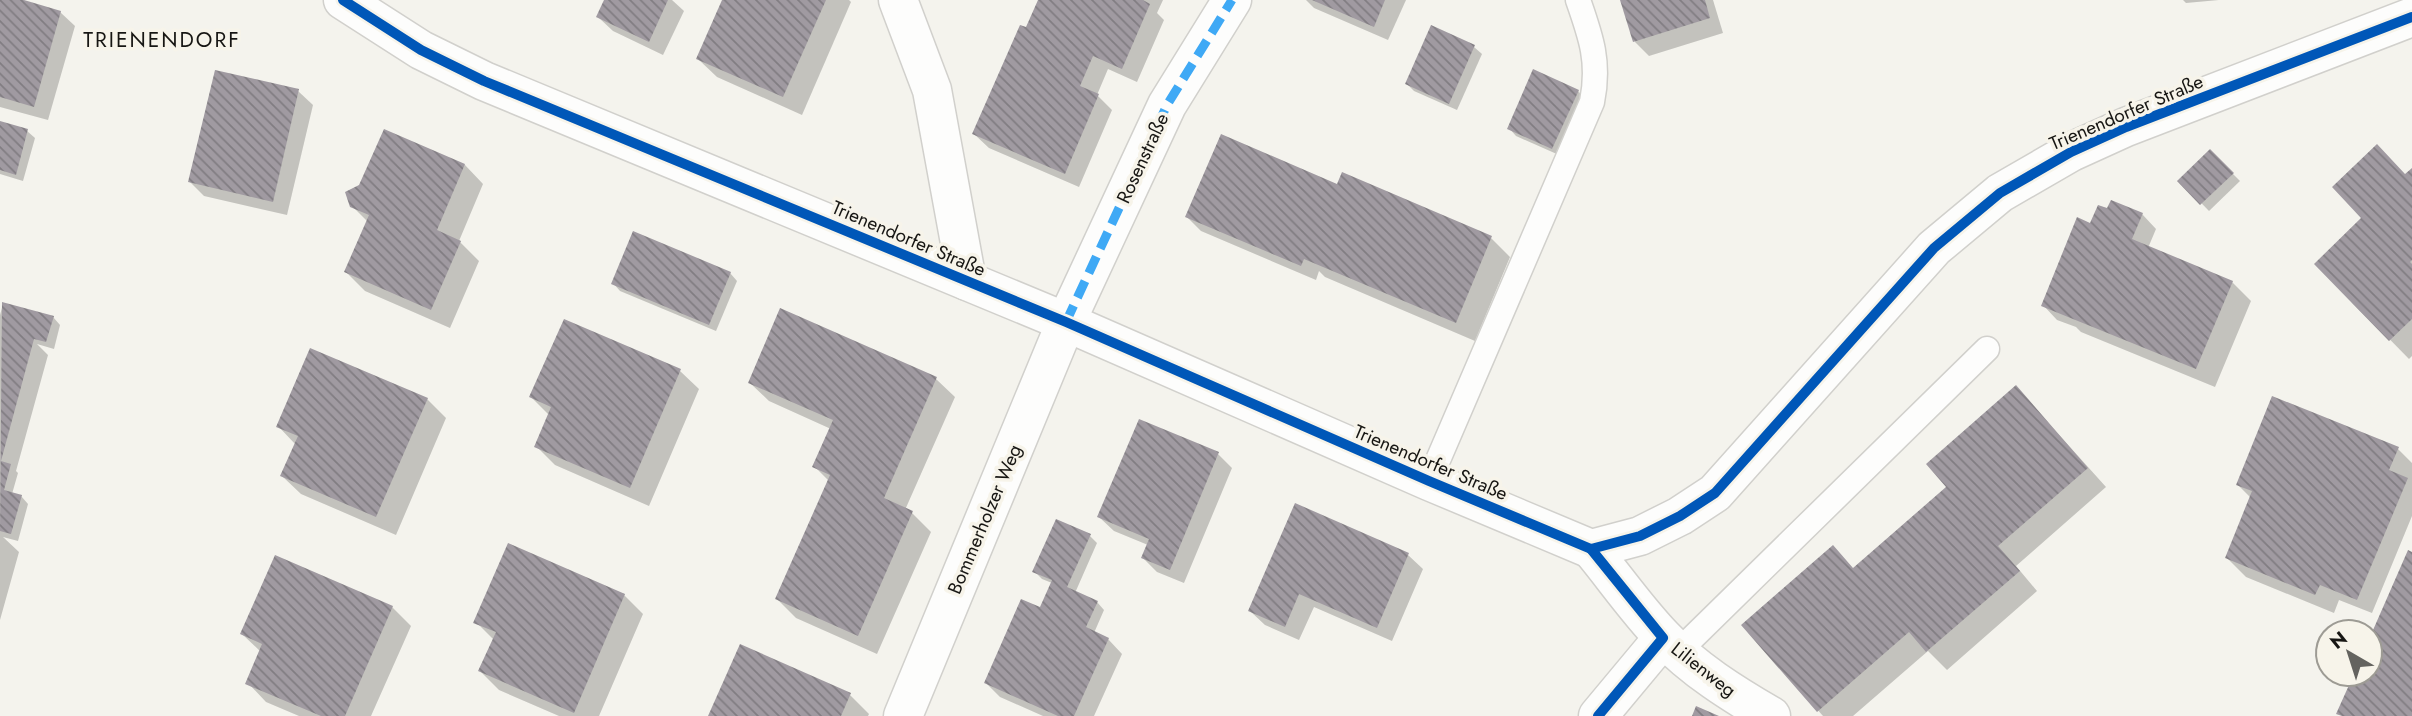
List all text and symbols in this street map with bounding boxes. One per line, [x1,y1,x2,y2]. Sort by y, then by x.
district label: TRIENENDORF [83,25,241,55]
street label: Trienendorfer Straße [2045,68,2207,157]
street label: Rosenstraße [1110,108,1175,208]
street label: Trienendorfer Straße [828,194,990,283]
street label: Trienendorfer Straße [1350,418,1512,507]
street label: Bommerholzer Weg [941,440,1028,598]
north arrow [2314,618,2384,688]
text: N [2324,625,2353,655]
street label: Lilienweg [1666,635,1742,703]

